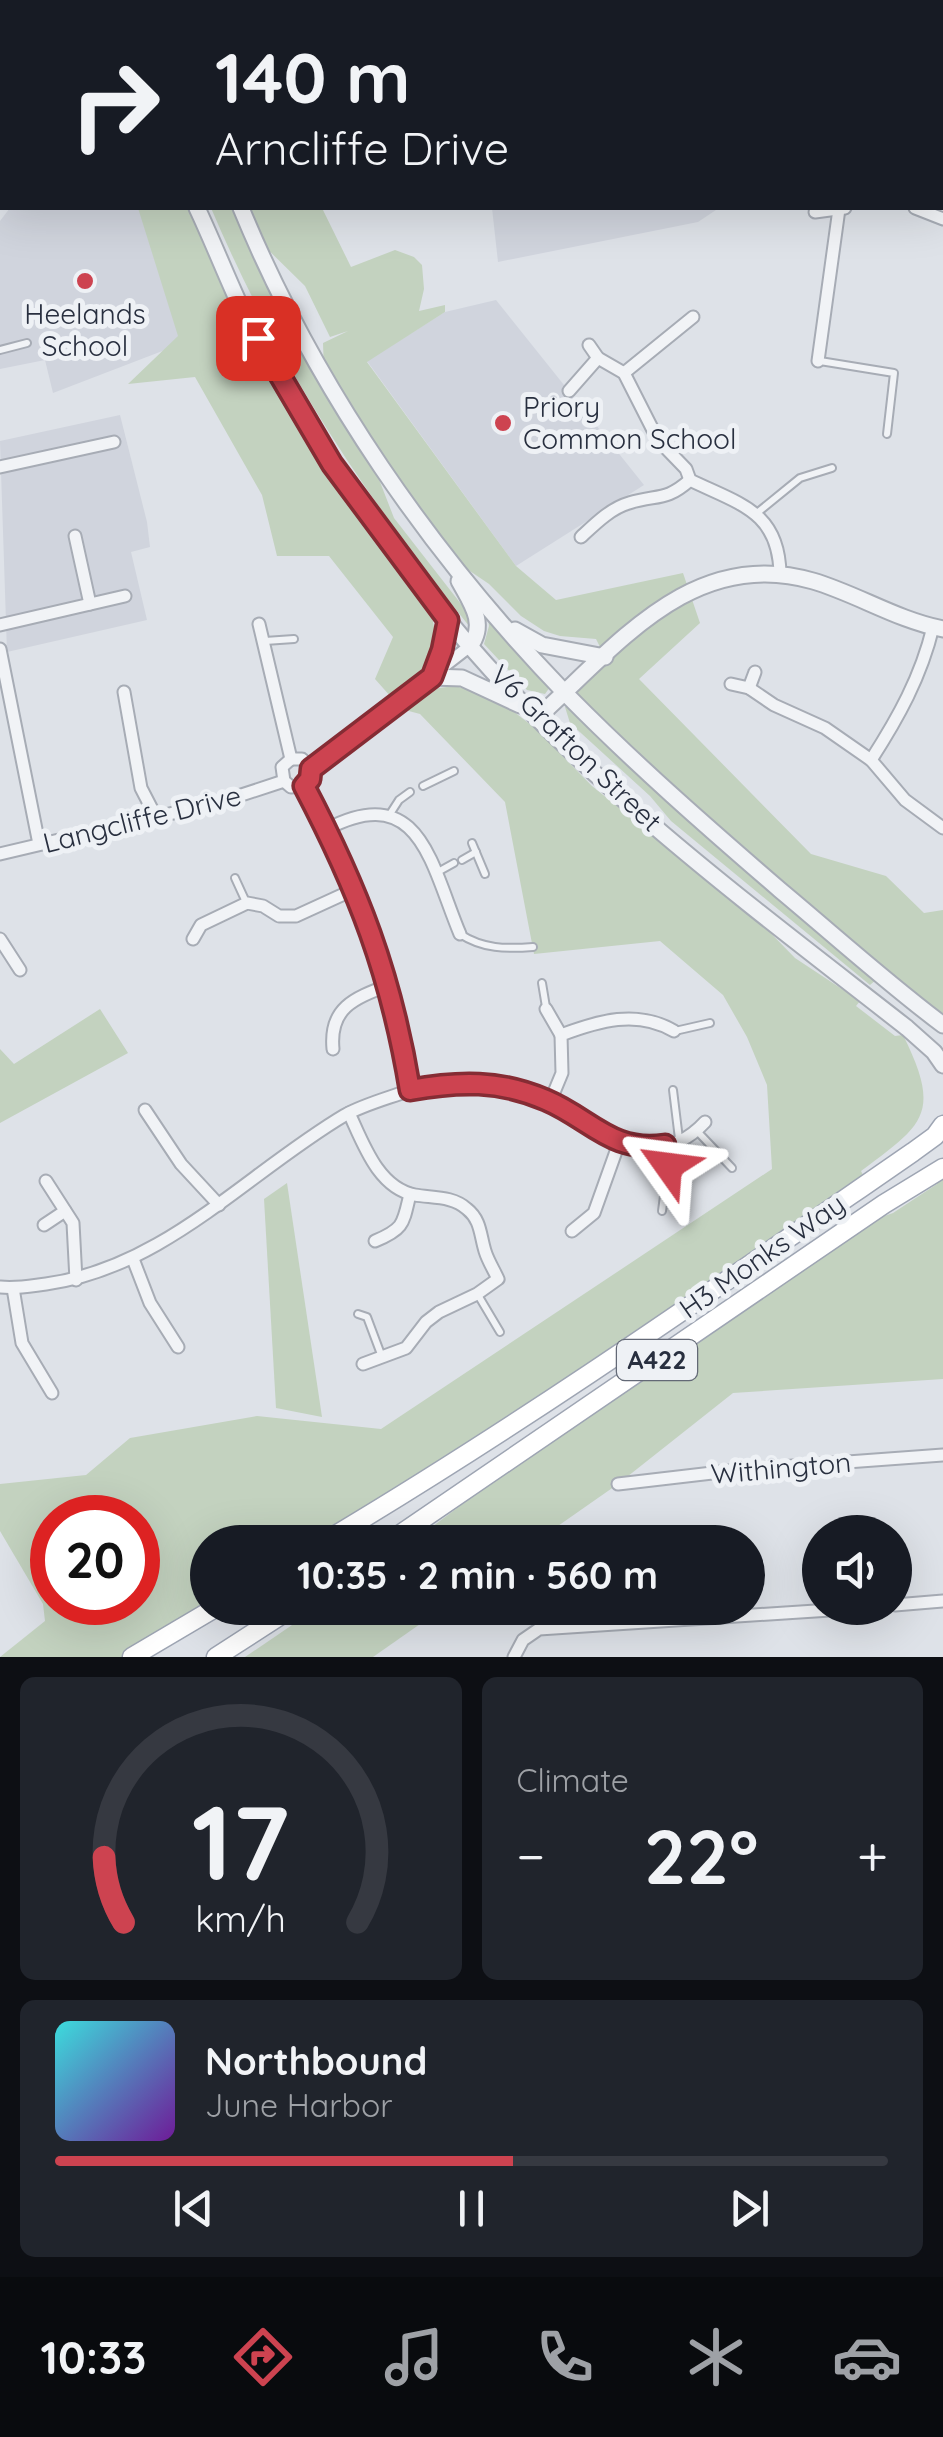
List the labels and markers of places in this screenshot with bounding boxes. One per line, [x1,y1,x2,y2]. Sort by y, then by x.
marker: Heelands School [74,270,96,292]
place label: Heelands School [24,296,146,363]
pin [216,296,301,381]
place label: Priory Common School [523,389,736,456]
marker: Priory Common School [492,412,514,434]

